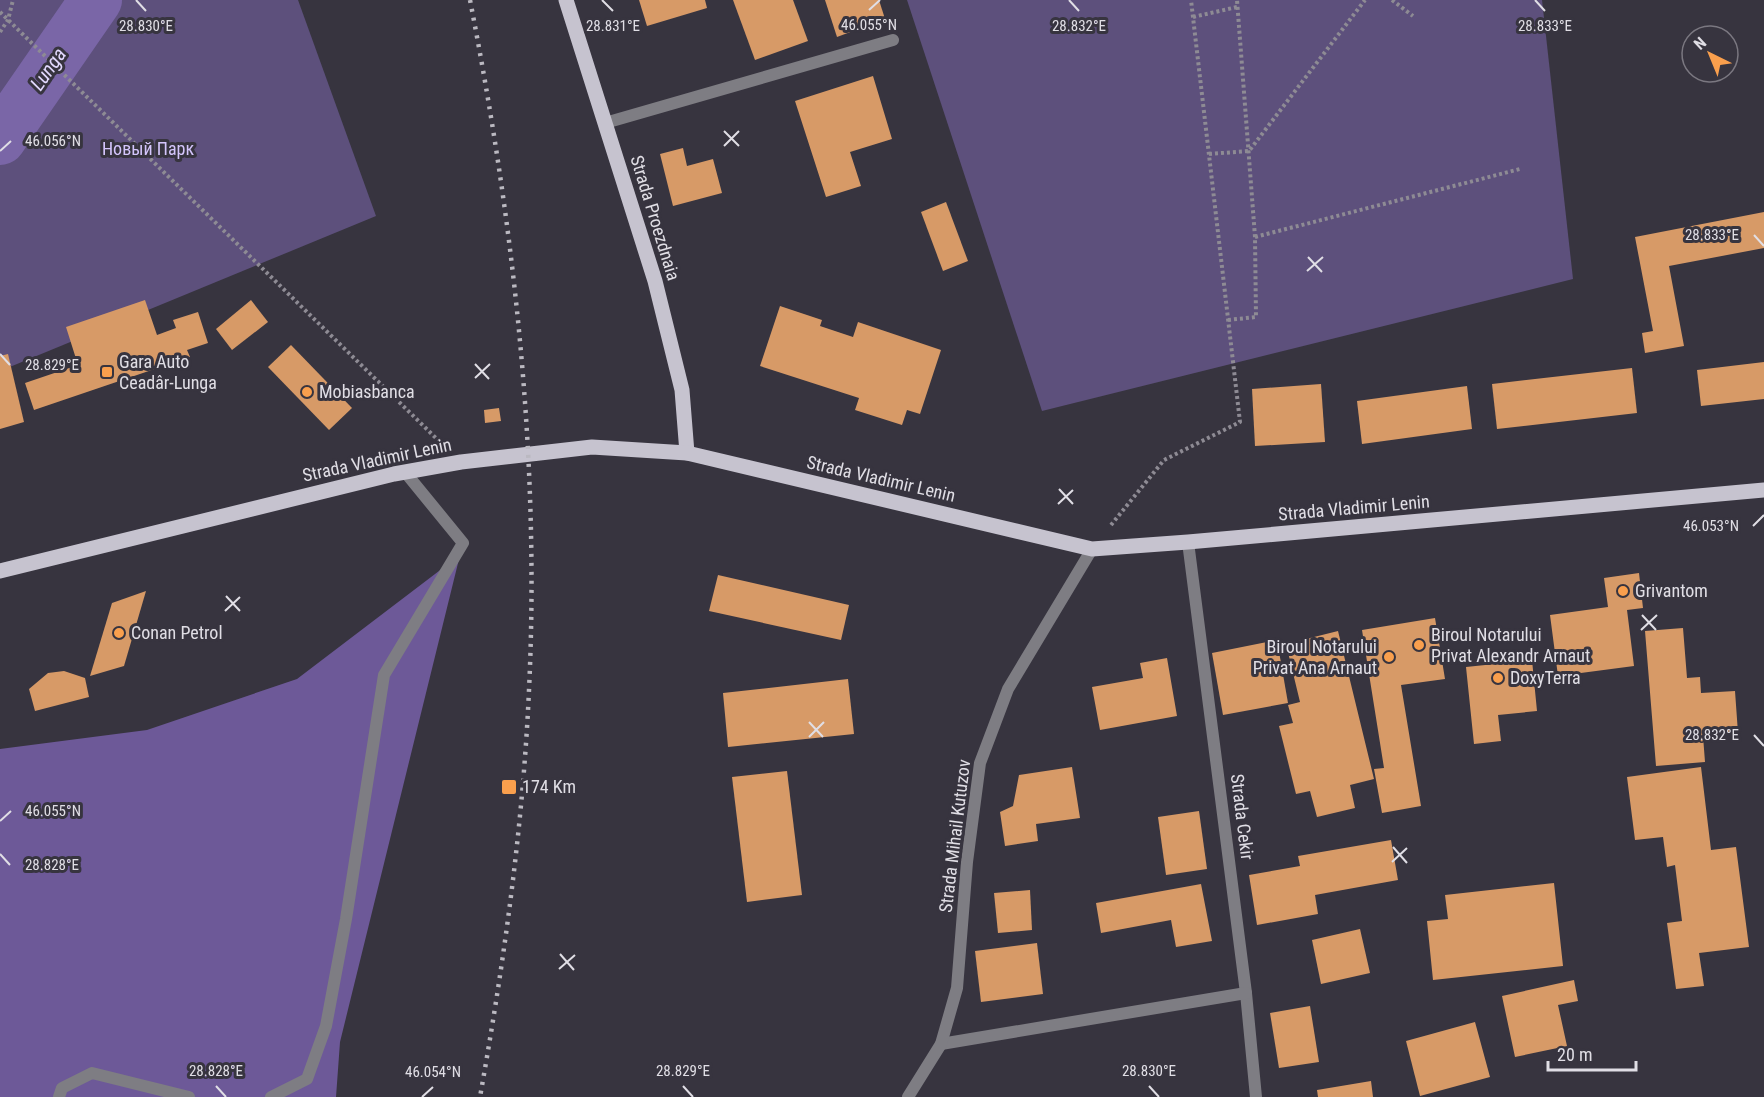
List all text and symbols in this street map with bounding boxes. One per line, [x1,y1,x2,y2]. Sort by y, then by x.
text: 46.055°N [841,16,897,34]
text: 28.830°E [119,17,173,35]
text: 28.831°E [586,17,640,35]
text: 28.832°E [1052,17,1106,35]
text: 28.833°E [1518,17,1572,35]
north arrow [1680,24,1740,84]
text: N [1690,33,1710,54]
water label: Lunga [25,43,71,95]
text: 46.056°N [25,132,81,150]
park label: Новый Парк [102,138,194,159]
street label: Strada Proezdnaia [626,153,684,283]
text: 28.833°E [1685,226,1739,244]
place label: Gara Auto Ceadâr-Lunga [119,351,217,393]
text: 28.829°E [25,356,79,374]
marker: Gara Auto Ceadâr-Lunga [100,365,114,379]
place label: Mobiasbanca [319,381,415,402]
marker: Mobiasbanca [300,385,314,399]
street label: Strada Vladimir Lenin [300,433,453,486]
street label: Strada Vladimir Lenin [805,451,957,506]
street label: Strada Vladimir Lenin [1277,490,1431,525]
text: 46.053°N [1683,517,1739,535]
place label: Grivantom [1635,580,1708,601]
marker: Grivantom [1616,584,1630,598]
place label: Conan Petrol [131,622,223,643]
place label: Biroul Notarului Privat Alexandr Arnaut [1431,624,1590,666]
marker: Conan Petrol [112,626,126,640]
place label: Biroul Notarului Privat Ana Arnaut [1253,636,1377,678]
marker: Biroul Notarului Privat Alexandr Arnaut [1412,638,1426,652]
marker: Biroul Notarului Privat Ana Arnaut [1382,650,1396,664]
place label: DoxyTerra [1510,667,1581,688]
marker: DoxyTerra [1491,671,1505,685]
text: 28.832°E [1685,726,1739,744]
street label: Strada Mihail Kutuzov [935,758,974,914]
street label: Strada Cekir [1227,773,1258,862]
place label: 174 Km [522,776,576,797]
marker: 174 Km [500,778,518,796]
text: 46.055°N [25,802,81,820]
text: 28.828°E [25,856,79,874]
scale bar [1548,1034,1636,1072]
text: 20 m [1557,1044,1592,1065]
text: 28.828°E [189,1062,243,1080]
text: 28.829°E [656,1062,710,1080]
text: 28.830°E [1122,1062,1176,1080]
text: 46.054°N [405,1063,461,1081]

